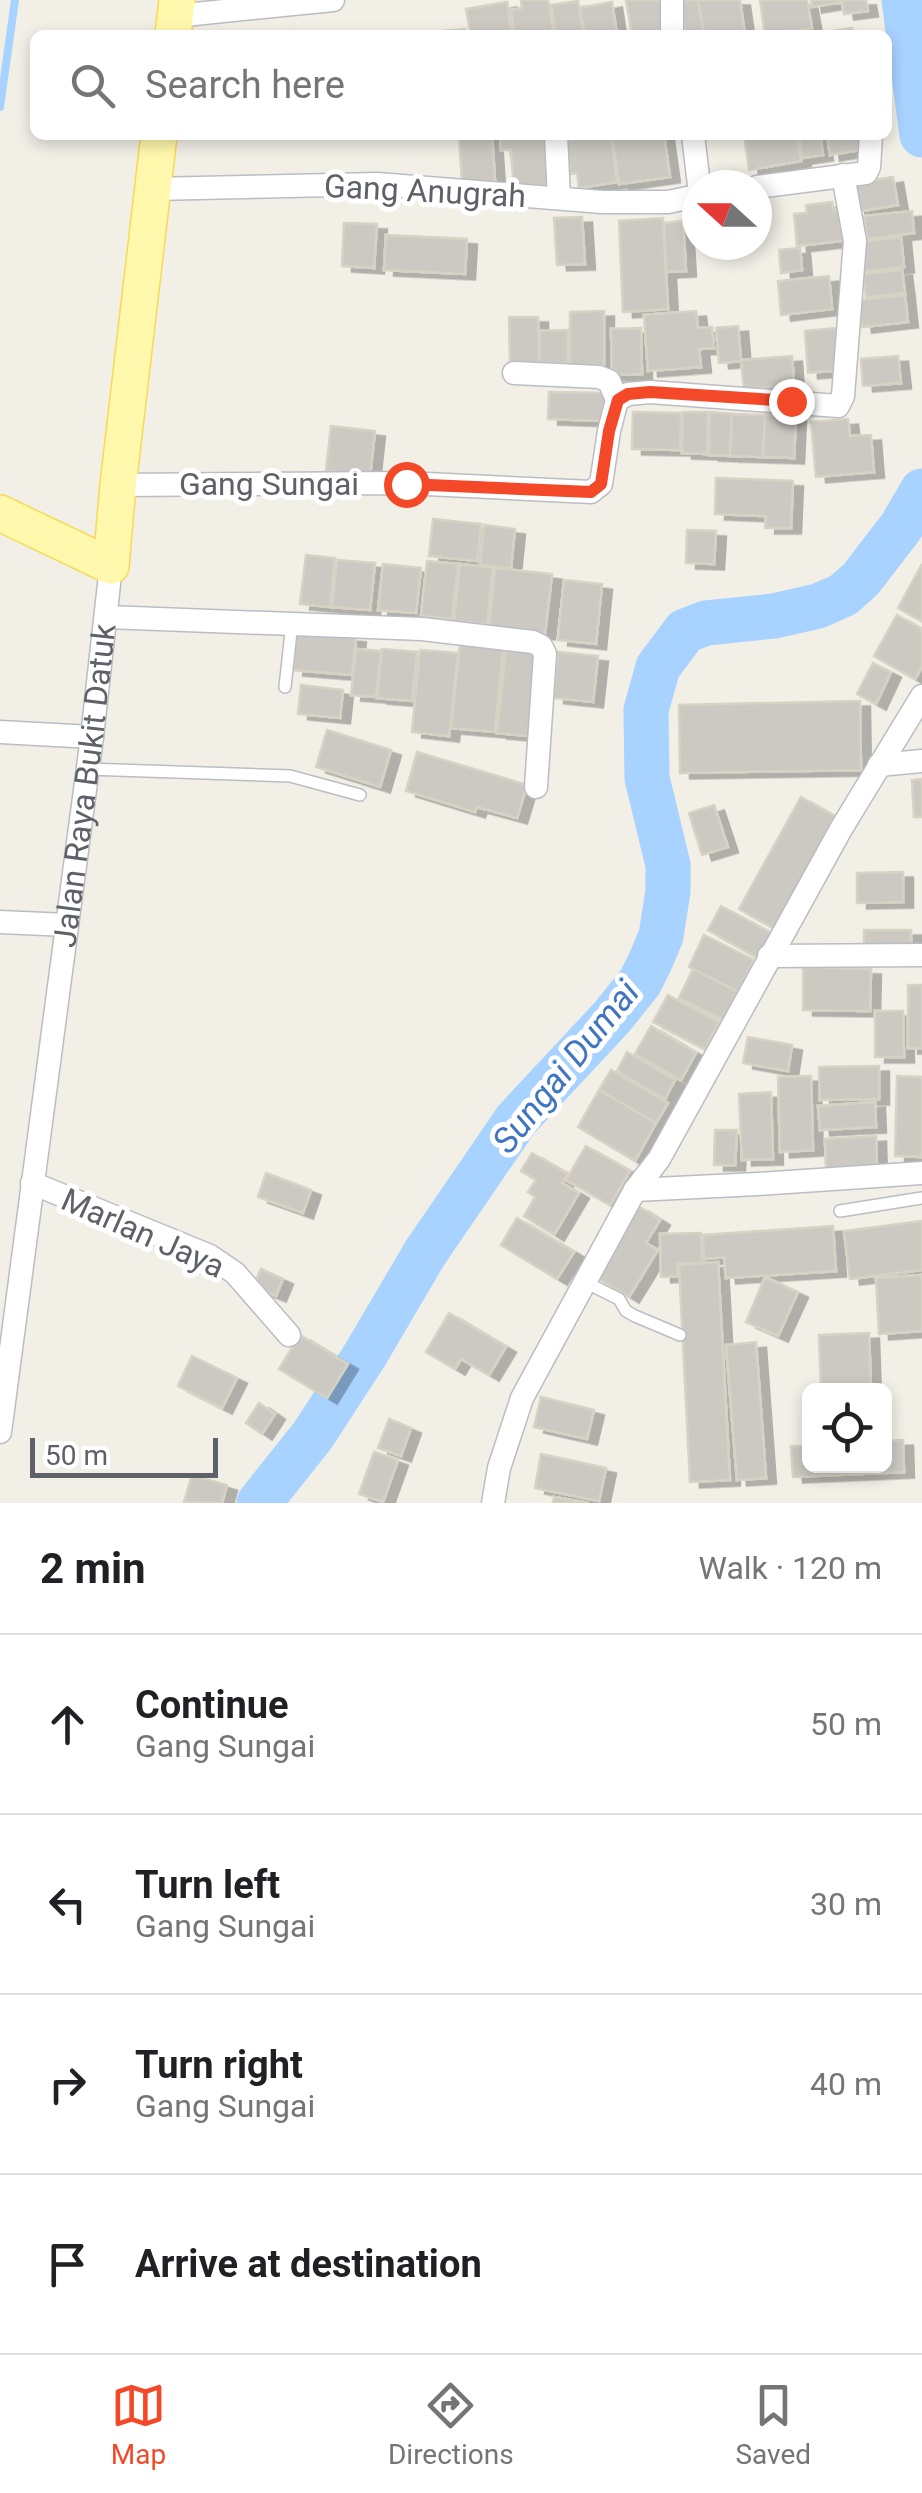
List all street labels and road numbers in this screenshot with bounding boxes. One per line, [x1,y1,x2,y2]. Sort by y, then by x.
street label: Gang Anugrah [323,167,527,215]
street label: Gang Sungai [179,465,359,503]
street label: Jalan Raya Bukit Datuk [45,621,124,950]
street label: Marlan Jaya [56,1180,230,1286]

